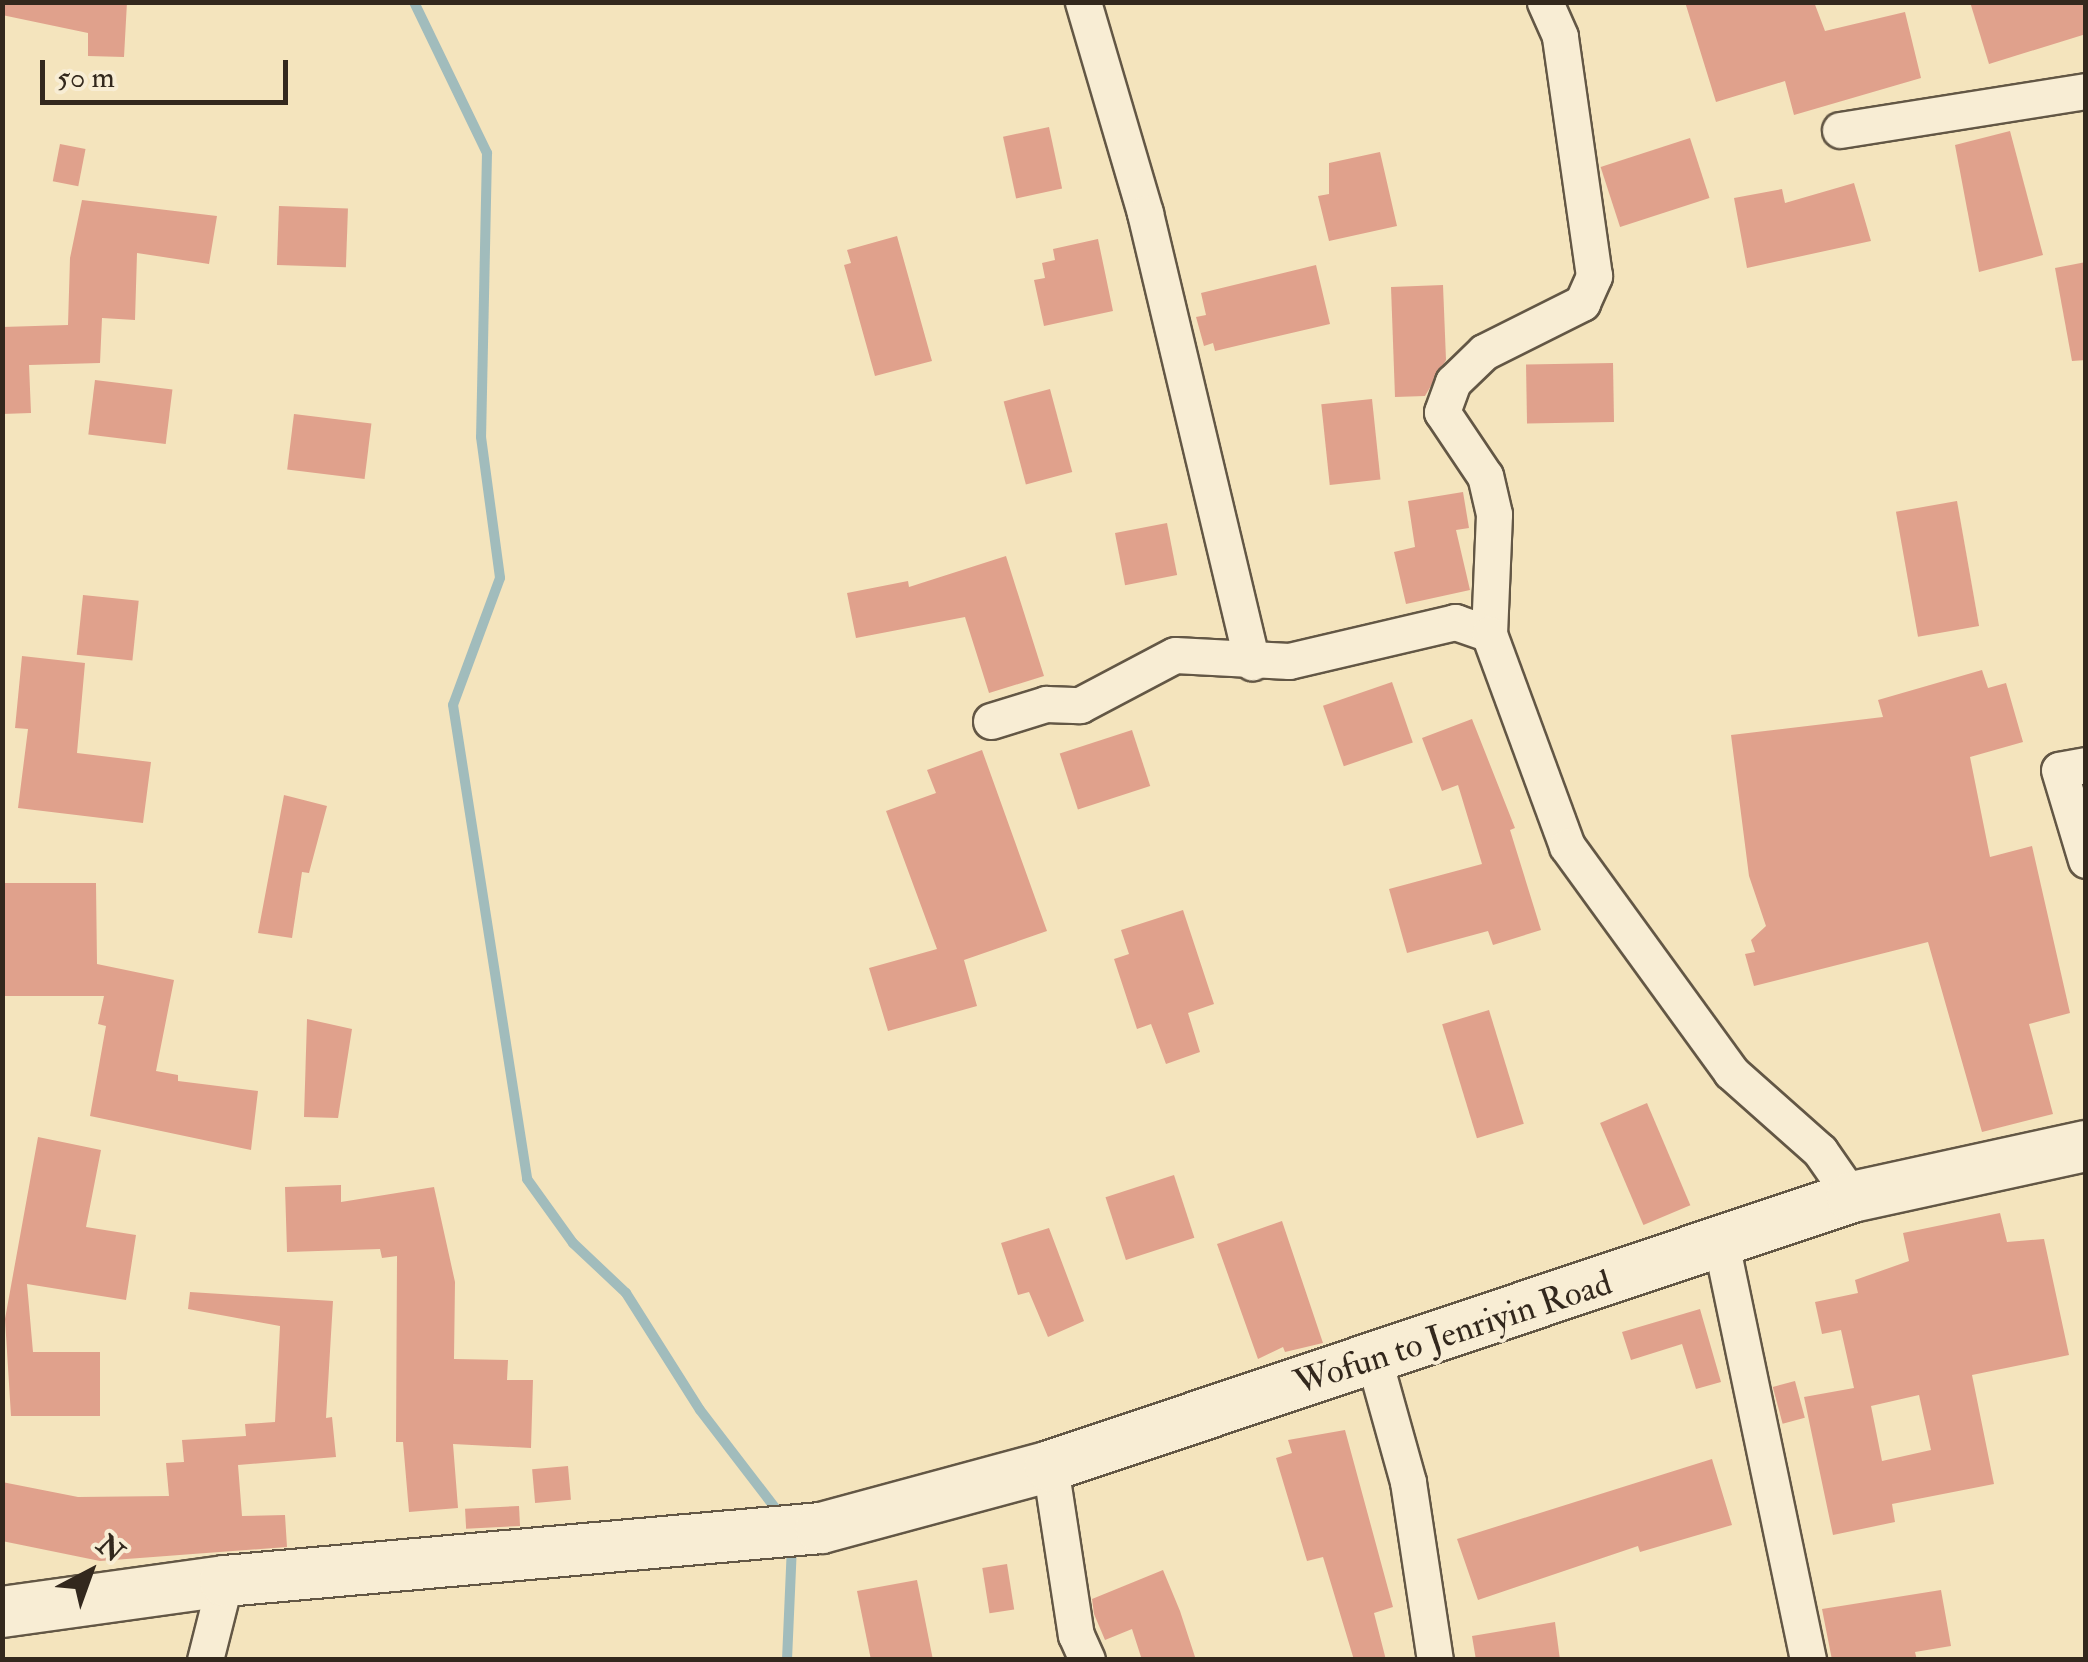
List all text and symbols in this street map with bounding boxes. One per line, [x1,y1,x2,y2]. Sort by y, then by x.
scale bar [45,40,292,102]
text: 50 m [57,59,115,96]
street label: Wofun to Jenriyin Road [1289,1262,1617,1404]
north arrow [40,1522,140,1622]
text: N [89,1528,131,1570]

